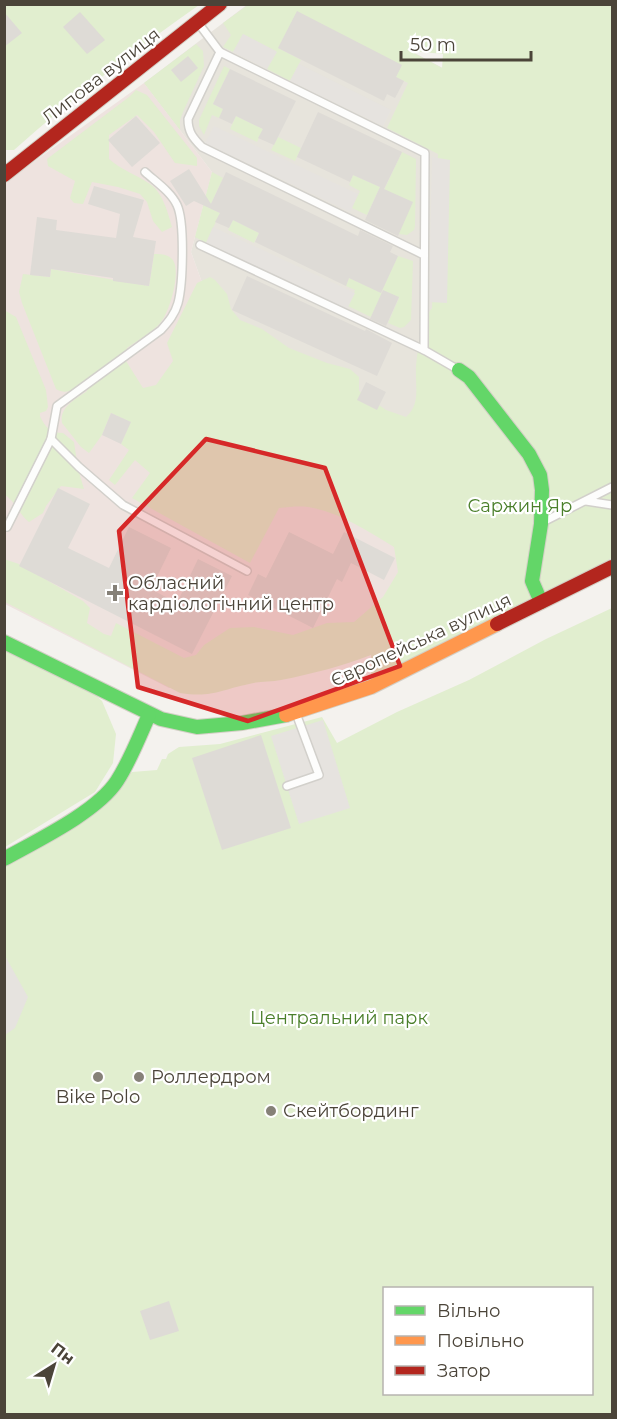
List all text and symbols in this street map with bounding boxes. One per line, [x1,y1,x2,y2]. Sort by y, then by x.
street label: Липова вулиця [38,23,164,129]
scale bar [401,24,532,62]
text: 50 m [410,34,456,56]
park label: Саржин Яр [468,495,572,517]
place label: Обласний кардiологiчний центр [128,572,334,615]
marker: Обласний кардiологiчний центр [106,584,124,602]
street label: Європейська вулиця [327,589,515,691]
park label: Центральний парк [250,1007,428,1029]
place label: Роллердром [151,1066,271,1088]
marker: Bike Polo [91,1070,105,1084]
marker: Роллердром [132,1070,146,1084]
place label: Bike Polo [56,1086,140,1108]
place label: Скейтбординг [283,1100,419,1122]
marker: Скейтбординг [264,1104,278,1118]
legend [383,1287,593,1395]
text: Вільно [437,1300,501,1322]
text: Повільно [437,1330,524,1352]
north arrow [24,1335,84,1395]
text: Пн [47,1339,78,1368]
text: Затор [437,1360,491,1382]

